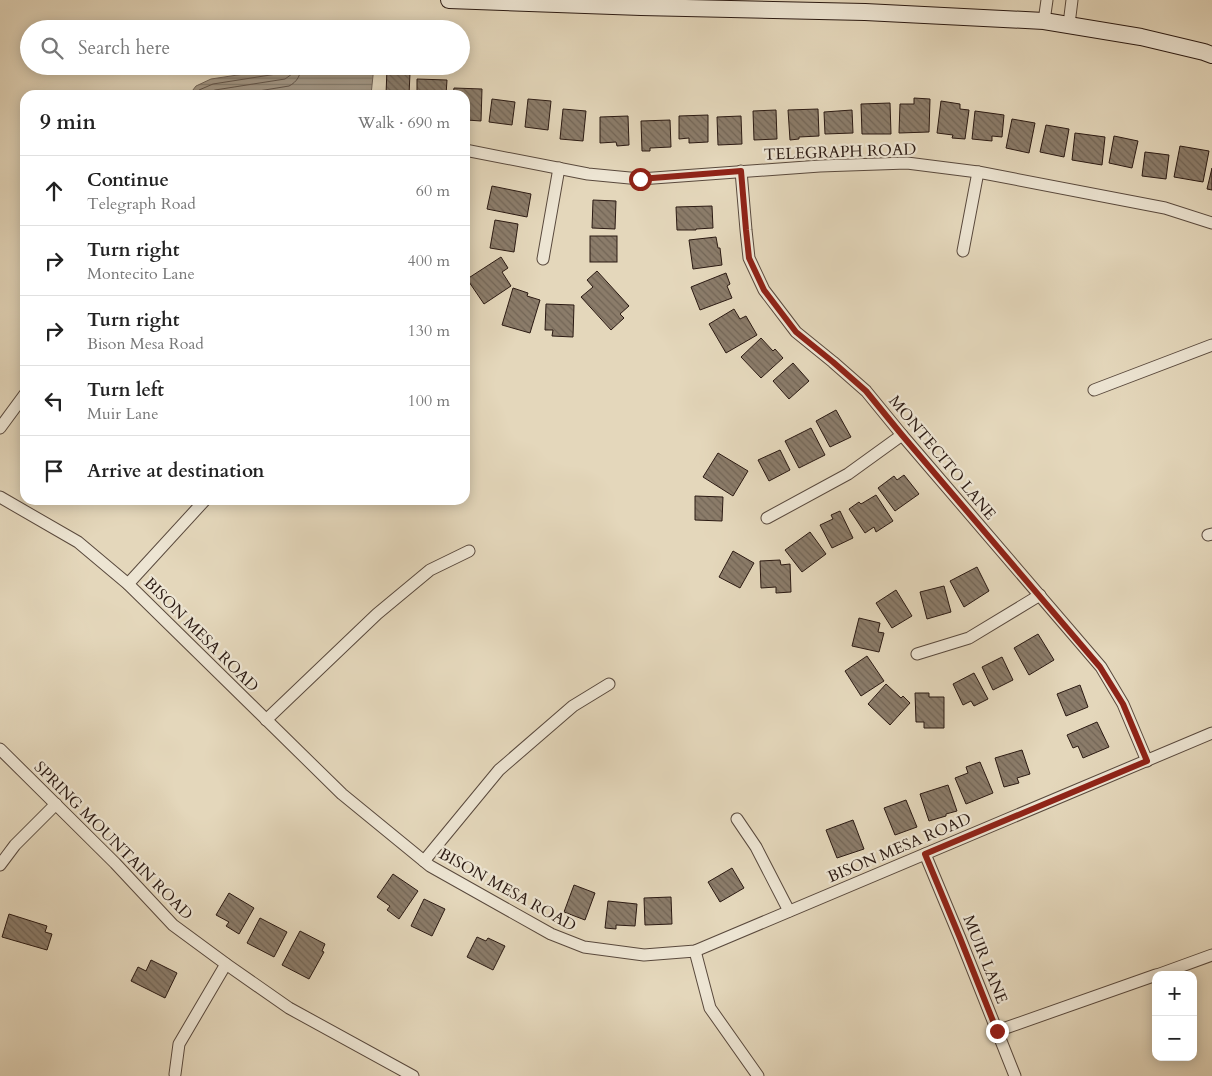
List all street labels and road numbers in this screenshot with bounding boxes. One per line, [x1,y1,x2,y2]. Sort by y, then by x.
street label: TELEGRAPH ROAD [763,138,917,166]
street label: MONTECITO LANE [884,391,1001,525]
street label: BISON MESA ROAD [139,572,264,697]
street label: SPRING MOUNTAIN ROAD [29,757,197,925]
street label: BISON MESA ROAD [824,808,975,888]
street label: BISON MESA ROAD [435,843,580,937]
street label: MUIR LANE [957,912,1013,1007]

